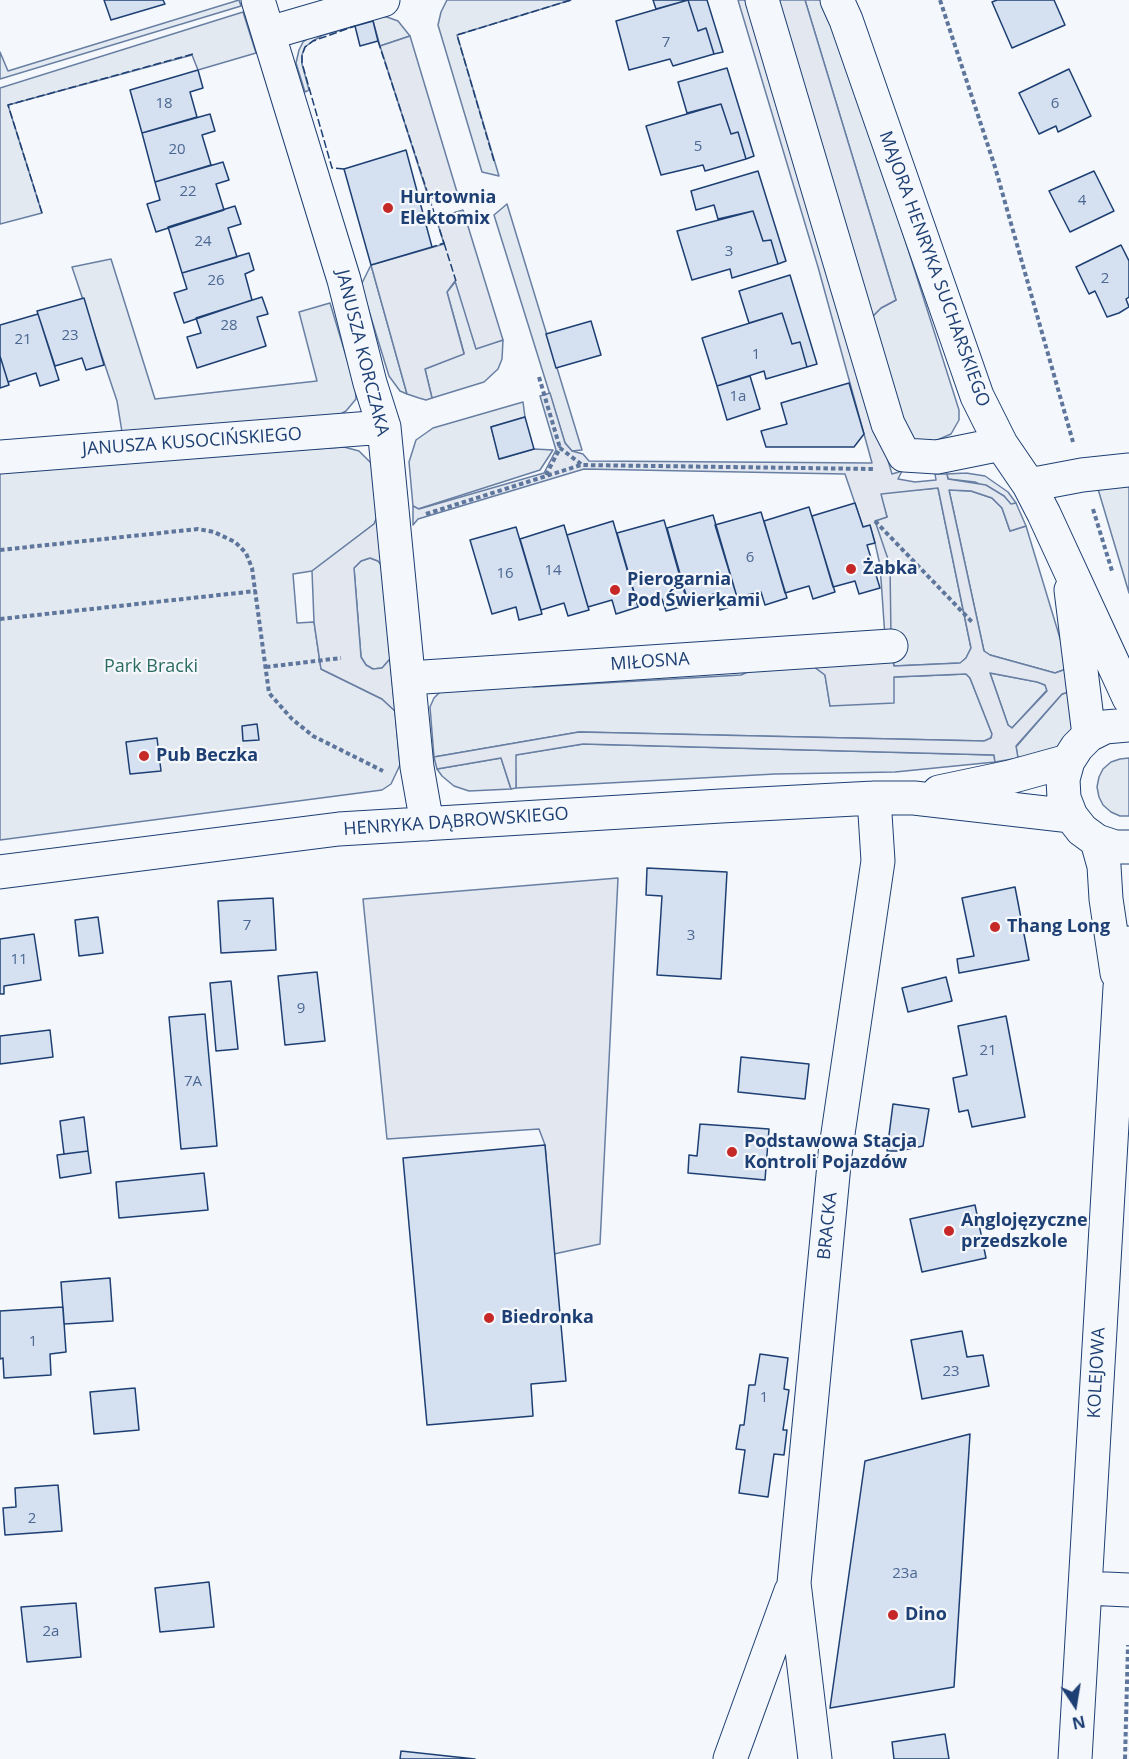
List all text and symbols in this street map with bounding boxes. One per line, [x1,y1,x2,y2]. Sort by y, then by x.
house number: 7 [662,34,670,52]
house number: 18 [155,95,173,113]
house number: 6 [1051,95,1059,113]
street label: MAJORA HENRYKA SUCHARSKIEGO [874,128,994,410]
house number: 5 [694,138,702,156]
house number: 20 [168,141,186,159]
house number: 22 [179,183,197,201]
place label: Hurtownia Elektomix [400,187,496,230]
house number: 4 [1078,192,1086,210]
marker: Hurtownia Elektomix [381,201,395,215]
house number: 24 [194,233,212,251]
house number: 3 [725,243,733,261]
street label: JANUSZA KORCZAKA [331,268,393,438]
house number: 2 [1101,270,1109,288]
house number: 26 [207,272,225,290]
house number: 28 [220,317,238,335]
house number: 23 [61,327,79,345]
house number: 21 [14,331,32,349]
house number: 1 [752,346,760,364]
house number: 1a [730,388,746,406]
street label: JANUSZA KUSOCIŃSKIEGO [81,424,303,460]
house number: 6 [746,549,754,567]
place label: Żabka [863,558,918,580]
house number: 14 [544,562,562,580]
marker: Żabka [844,562,858,576]
house number: 16 [496,565,514,583]
place label: Pierogarnia Pod Świerkami [627,569,760,612]
marker: Pierogarnia Pod Świerkami [608,583,622,597]
street label: MIŁOSNA [610,648,690,676]
park label: Park Bracki [104,656,198,678]
place label: Pub Beczka [156,745,258,767]
marker: Pub Beczka [137,749,151,763]
street label: HENRYKA DĄBROWSKIEGO [343,803,569,841]
place label: Thang Long [1007,916,1110,938]
house number: 7 [243,917,251,935]
marker: Thang Long [988,920,1002,934]
house number: 3 [687,927,695,945]
house number: 11 [10,951,28,969]
house number: 9 [297,1000,305,1018]
house number: 21 [979,1042,997,1060]
house number: 7A [184,1073,202,1091]
place label: Podstawowa Stacja Kontroli Pojazdów [744,1131,917,1174]
marker: Podstawowa Stacja Kontroli Pojazdów [725,1145,739,1159]
street label: BRACKA [814,1191,842,1261]
place label: Anglojęzyczne przedszkole [961,1210,1088,1252]
marker: Anglojęzyczne przedszkole [942,1224,956,1238]
place label: Biedronka [501,1307,594,1329]
marker: Biedronka [482,1311,496,1325]
street label: KOLEJOWA [1084,1327,1110,1419]
house number: 1 [29,1333,37,1351]
house number: 23 [942,1363,960,1381]
house number: 1 [760,1389,768,1407]
house number: 2 [28,1510,36,1528]
house number: 23a [892,1565,918,1583]
place label: Dino [905,1604,947,1626]
marker: Dino [886,1608,900,1622]
house number: 2a [43,1623,59,1641]
north arrow [1045,1675,1105,1735]
text: N [1070,1710,1087,1735]

